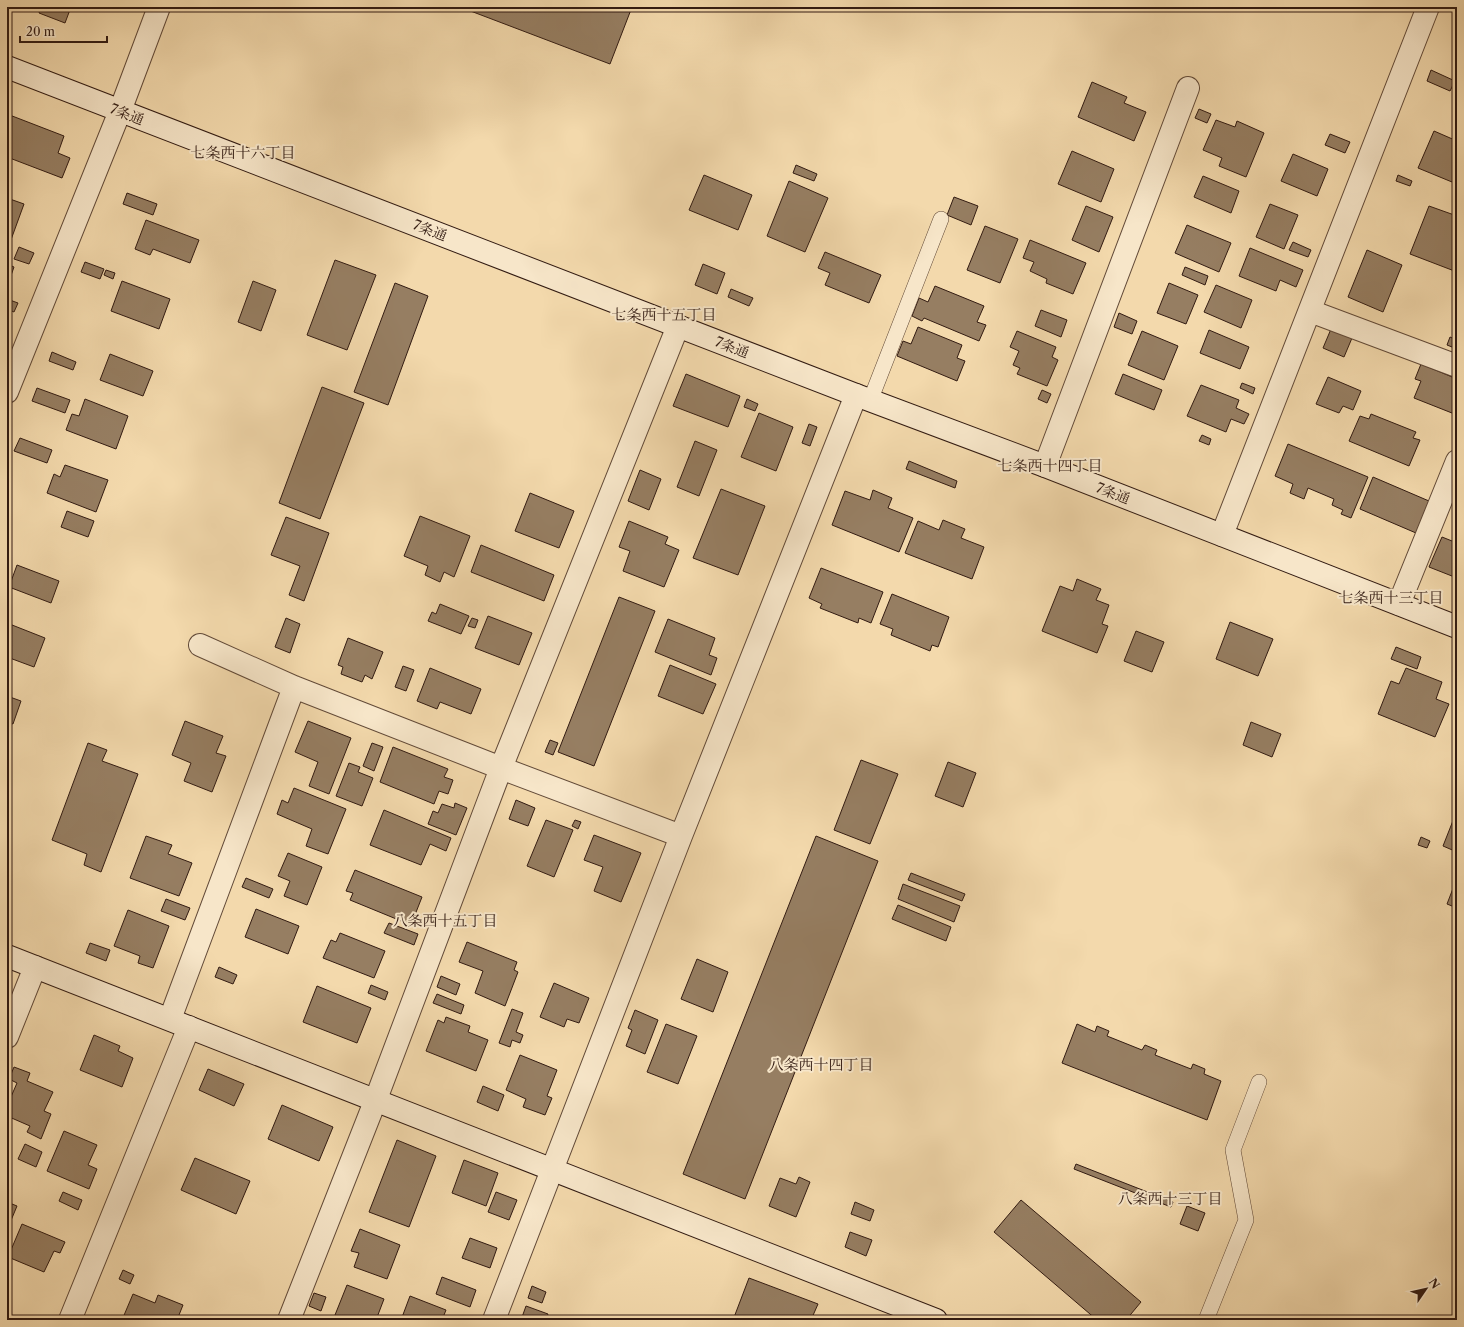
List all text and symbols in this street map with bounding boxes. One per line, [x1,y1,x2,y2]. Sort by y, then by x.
scale bar [20,18,107,44]
text: 20 m [26,24,55,39]
street label: 7条通 [107,99,147,129]
district label: 七条西十六丁目 [190,143,296,162]
street label: 7条通 [410,215,450,245]
district label: 七条西十五丁目 [611,305,717,324]
street label: 7条通 [712,332,752,362]
district label: 七条西十四丁目 [997,456,1103,475]
street label: 7条通 [1093,478,1133,508]
district label: 七条西十三丁目 [1338,588,1444,607]
district label: 八条西十五丁目 [392,911,498,930]
district label: 八条西十四丁目 [768,1055,874,1074]
district label: 八条西十三丁目 [1117,1189,1223,1208]
north arrow [1406,1269,1446,1309]
text: N [1426,1276,1443,1292]

